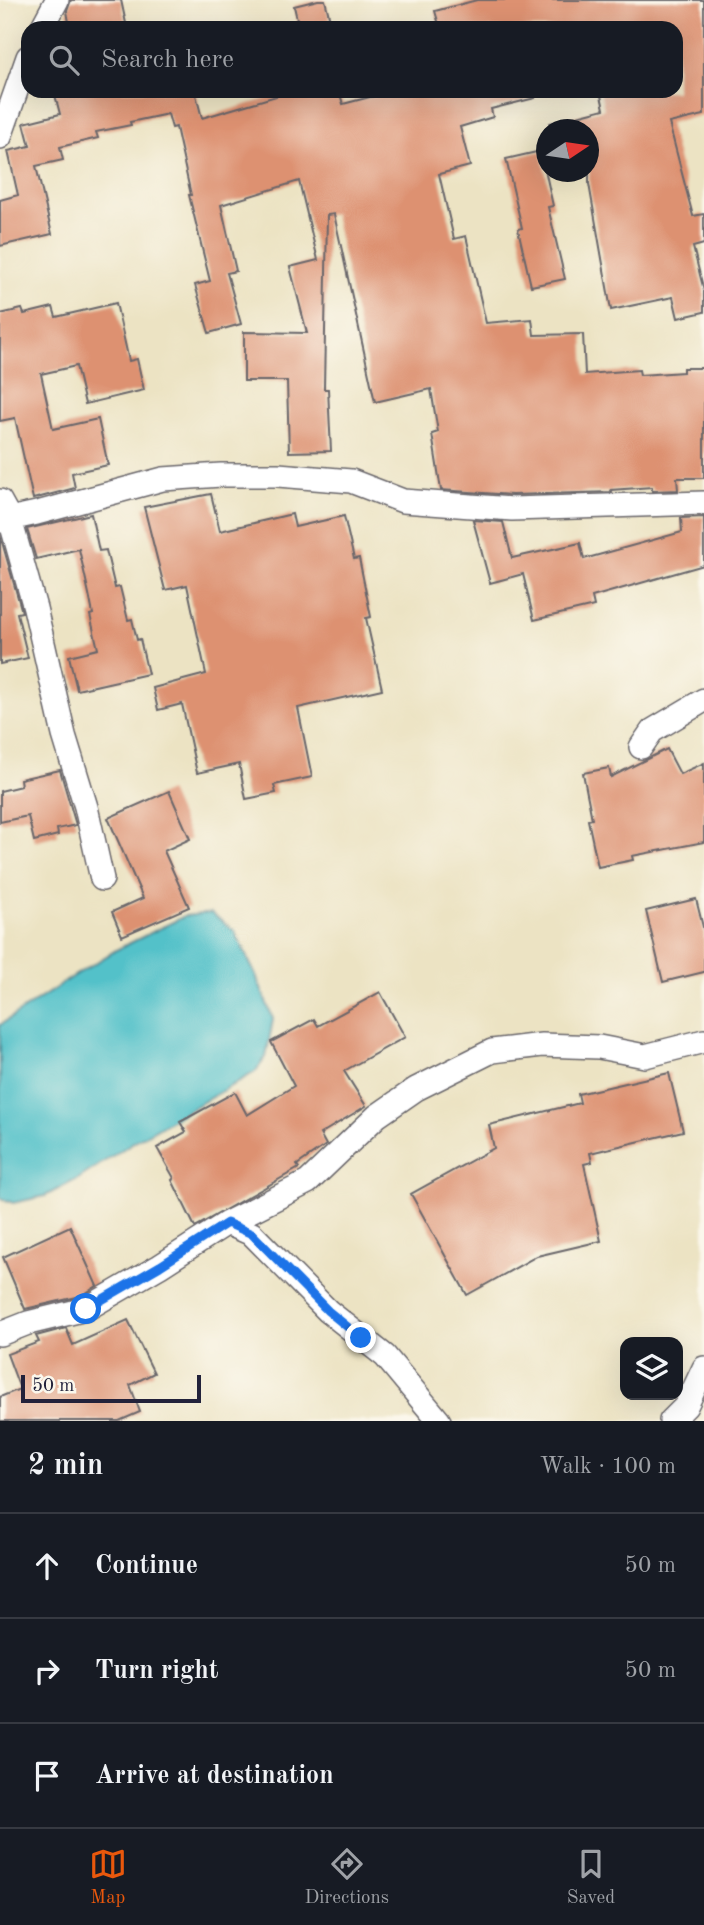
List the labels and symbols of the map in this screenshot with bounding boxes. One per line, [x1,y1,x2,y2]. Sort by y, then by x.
north arrow [536,119,599,182]
route start [70,1293,101,1324]
route end [345,1322,376,1353]
scale bar [21,1372,201,1404]

